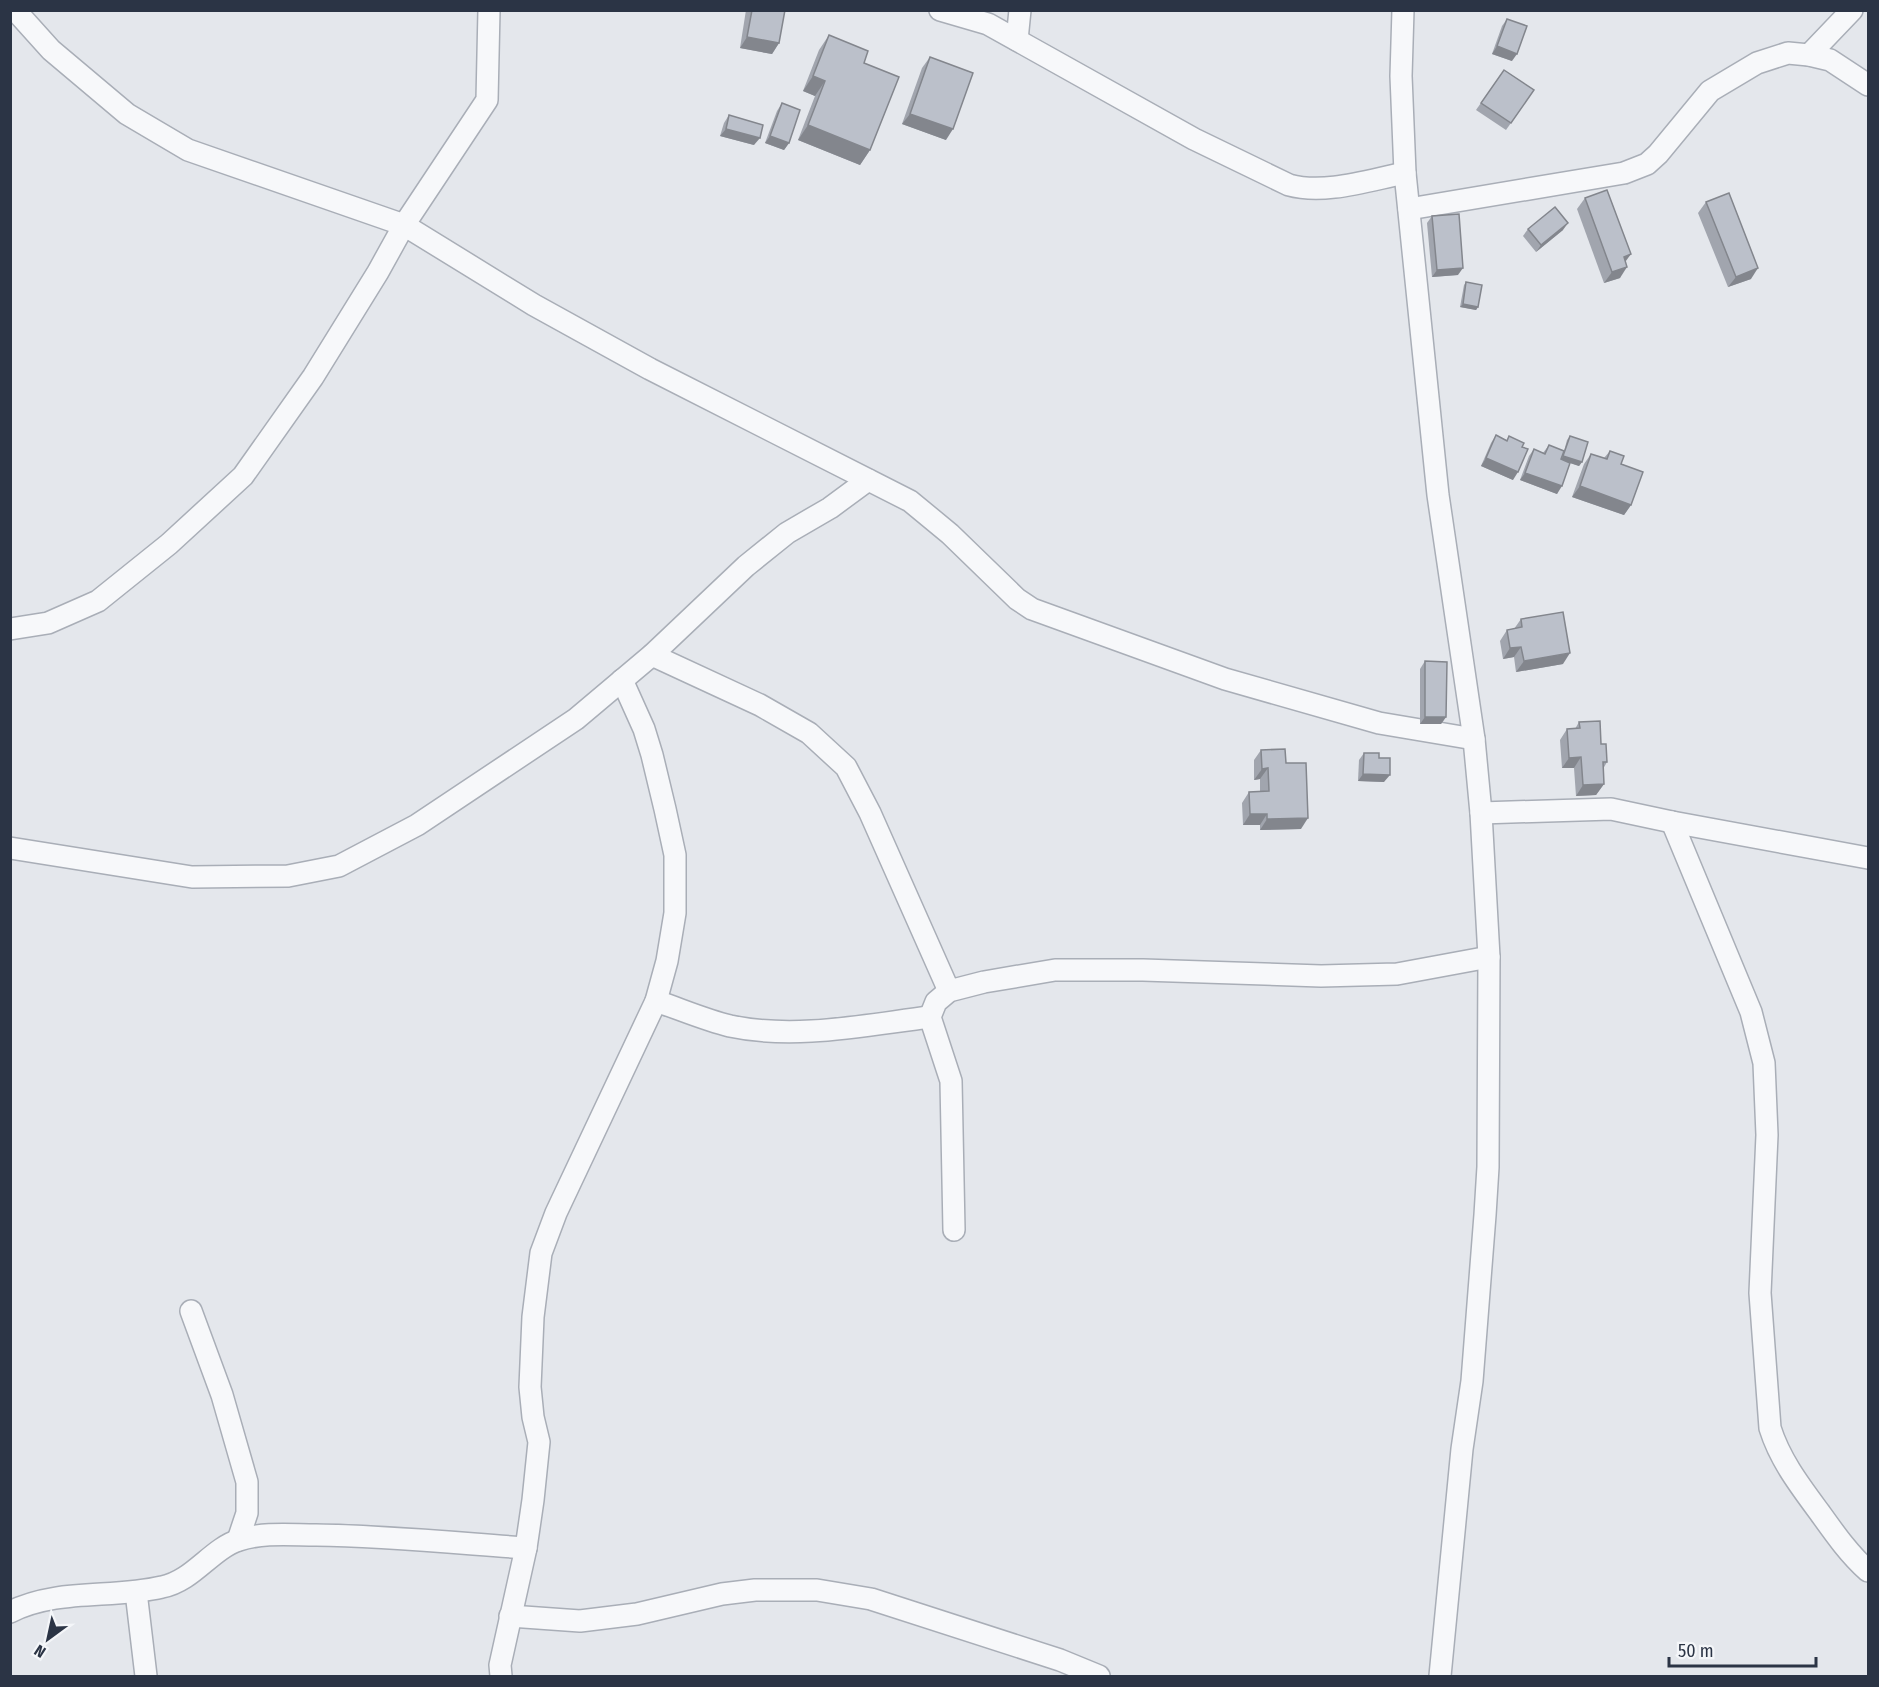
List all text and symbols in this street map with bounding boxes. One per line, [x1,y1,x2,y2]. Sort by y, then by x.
north arrow [18,1609,78,1669]
scale bar [1669,1630,1816,1668]
text: 50 m [1678,1640,1714,1662]
text: N [31,1641,49,1662]

